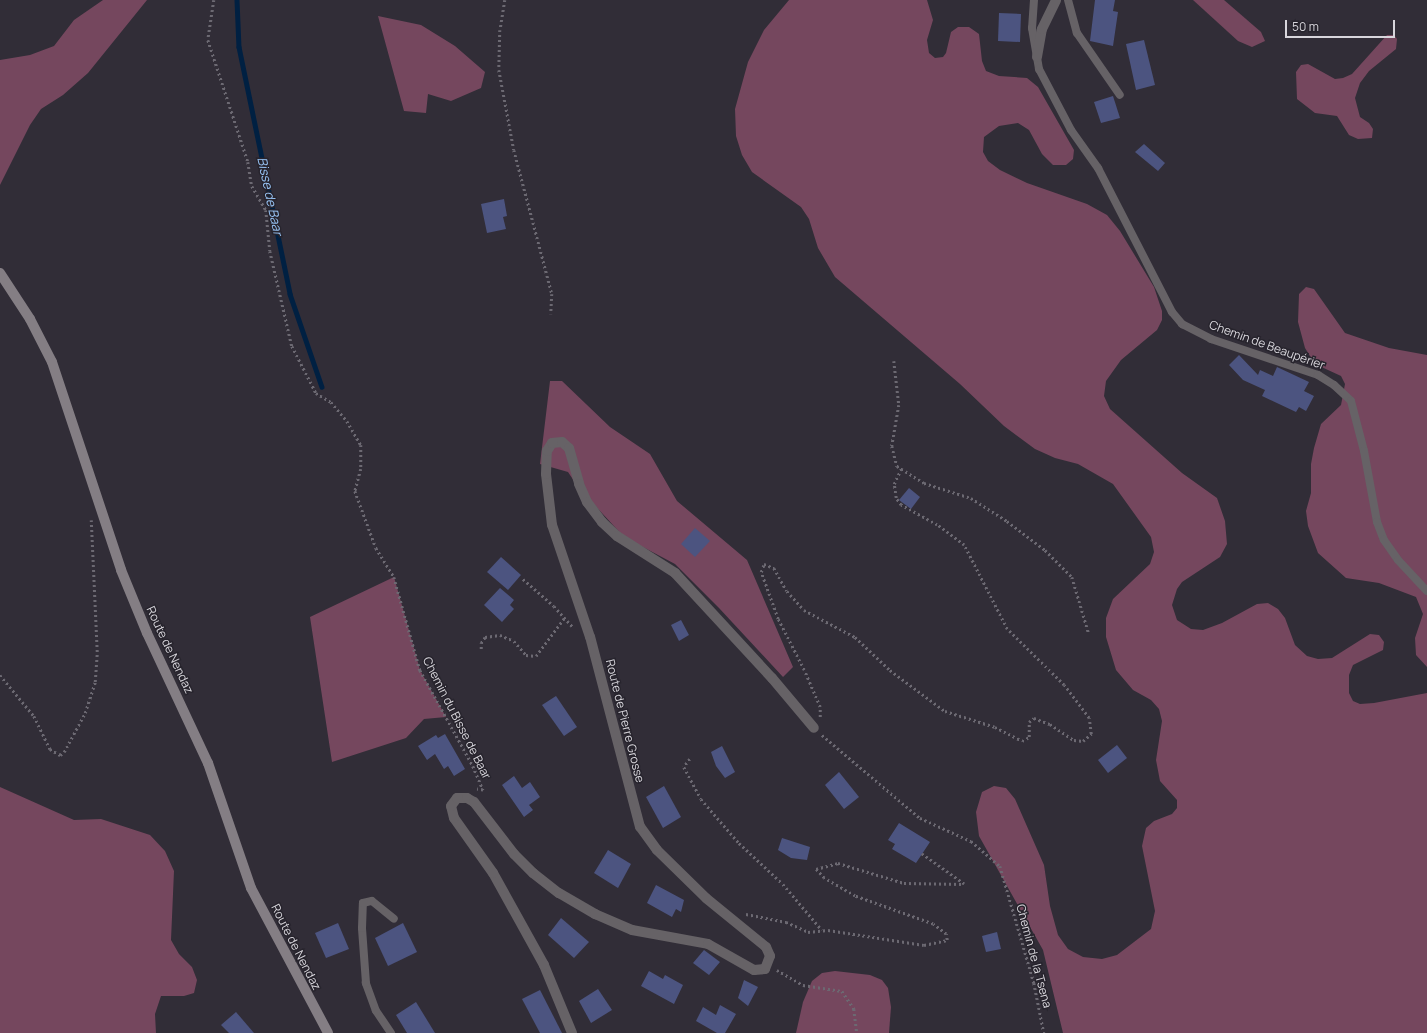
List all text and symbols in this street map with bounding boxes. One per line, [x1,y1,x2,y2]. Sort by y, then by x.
scale bar [1287,12,1397,38]
text: 50 m [1292,18,1319,35]
water label: Bisse de Baar [254,155,286,237]
street label: Chemin de Beaupérier [1207,317,1327,373]
street label: Route de Nendaz [143,604,197,696]
street label: Chemin du Bisse de Baar [420,654,494,782]
street label: Route de Pierre Grosse [603,658,647,784]
street label: Route de Nendaz [268,902,324,992]
street label: Chemin de la Tsena [1013,903,1055,1009]

